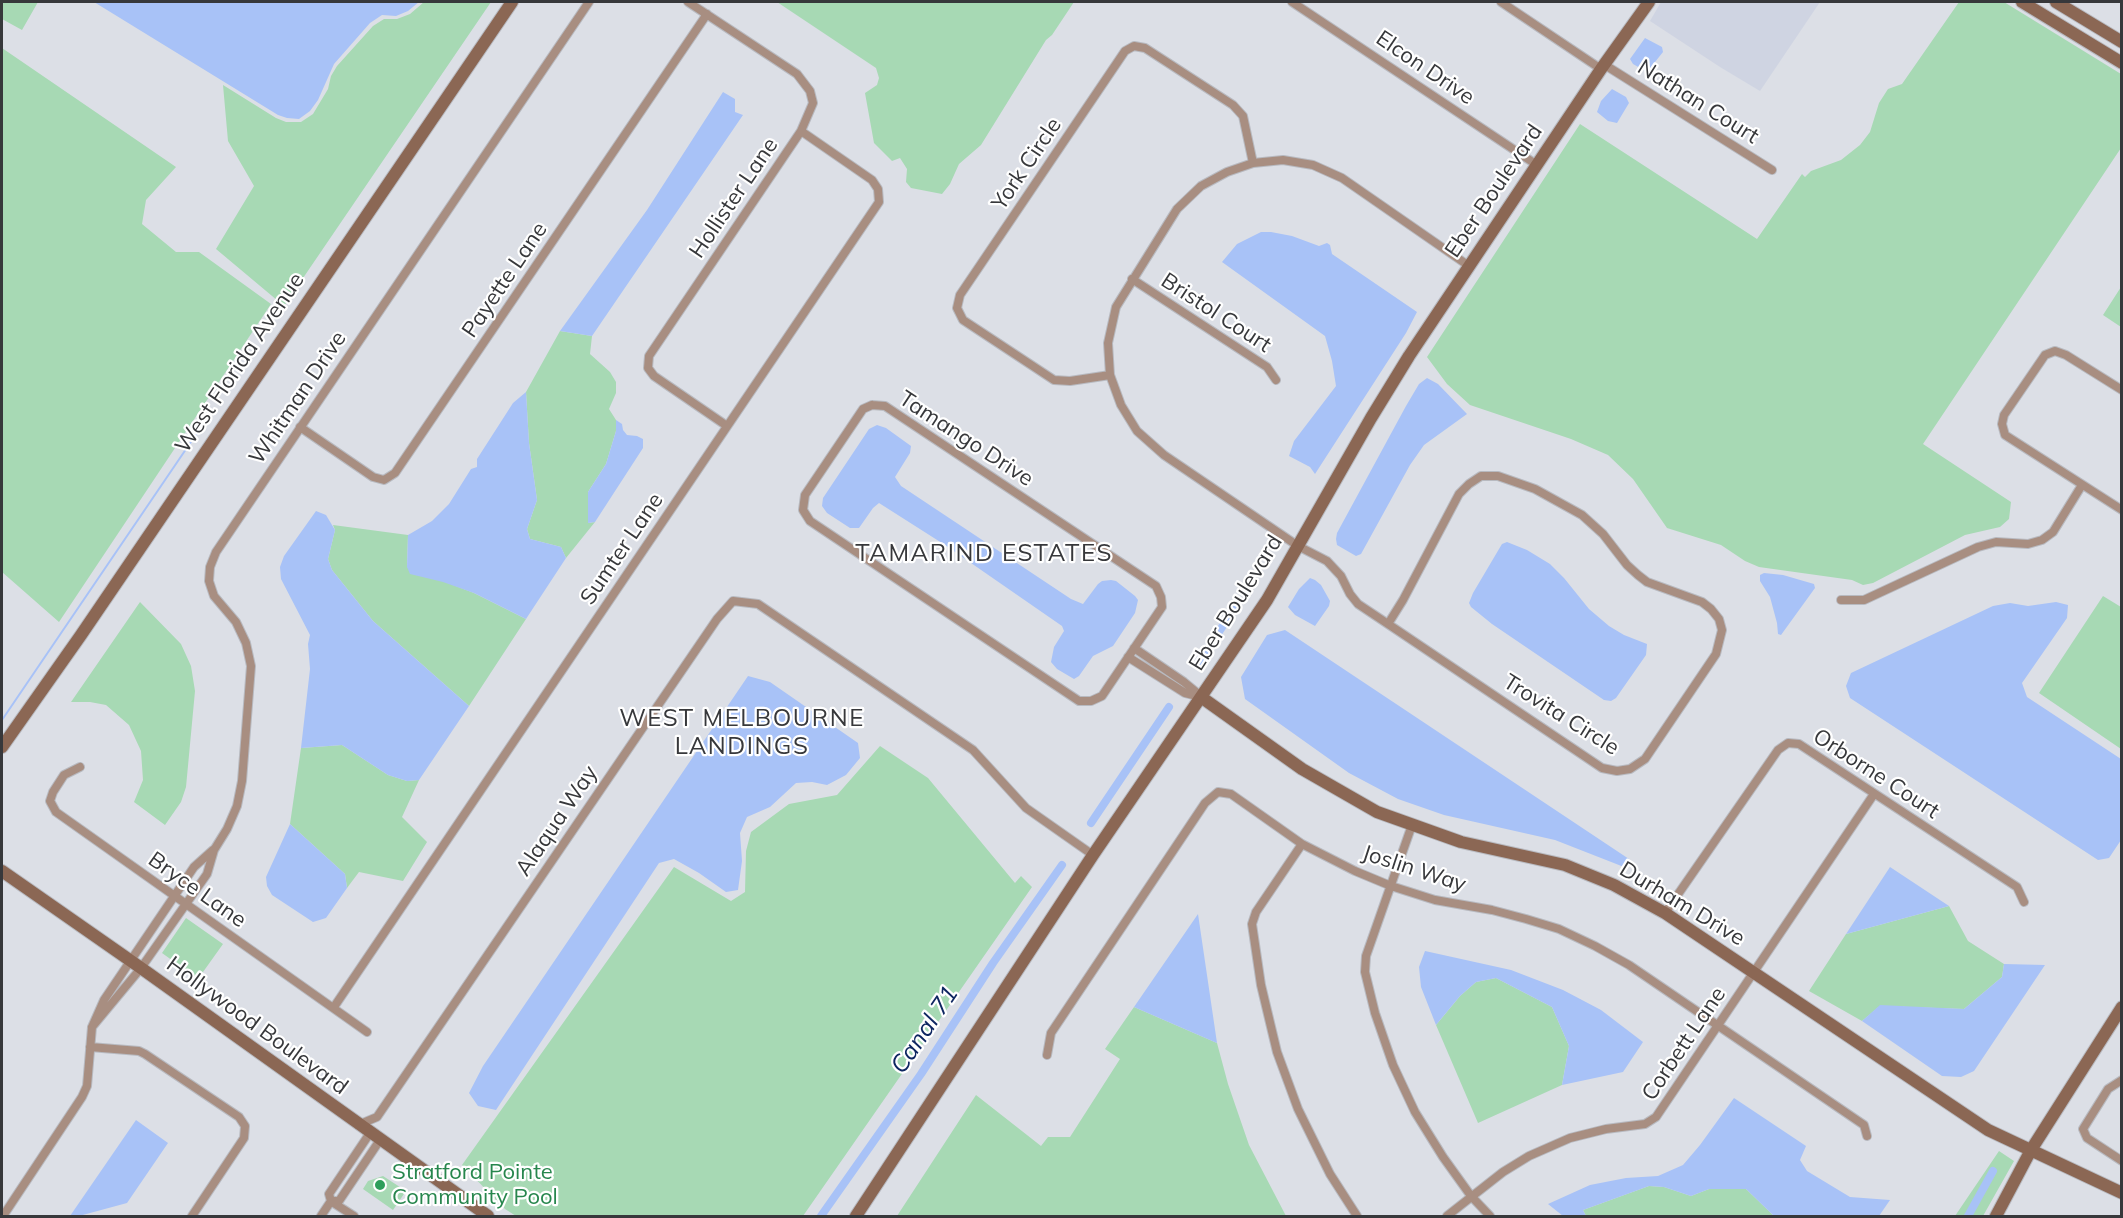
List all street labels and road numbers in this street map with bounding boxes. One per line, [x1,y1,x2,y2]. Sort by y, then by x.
street label: Elcon Drive [1371,25,1479,111]
street label: Nathan Court [1633,54,1763,150]
street label: York Circle [987,113,1067,215]
street label: Eber Boulevard [1440,119,1548,263]
street label: Hollister Lane [684,133,784,263]
street label: Payette Lane [457,217,553,343]
street label: West Florida Avenue [170,268,310,458]
street label: Bristol Court [1156,268,1276,358]
street label: Whitman Drive [244,327,352,469]
street label: Tamango Drive [894,386,1038,492]
street label: Sumter Lane [575,488,669,610]
street label: Eber Boulevard [1184,530,1288,676]
street label: Trovita Circle [1498,669,1624,761]
street label: Orborne Court [1808,723,1944,825]
street label: Alaqua Way [510,761,604,881]
street label: Joslin Way [1359,840,1469,898]
street label: Bryce Lane [143,847,251,933]
street label: Durham Drive [1615,856,1749,952]
street label: Hollywood Boulevard [161,951,353,1101]
street label: Corbett Lane [1636,982,1732,1106]

